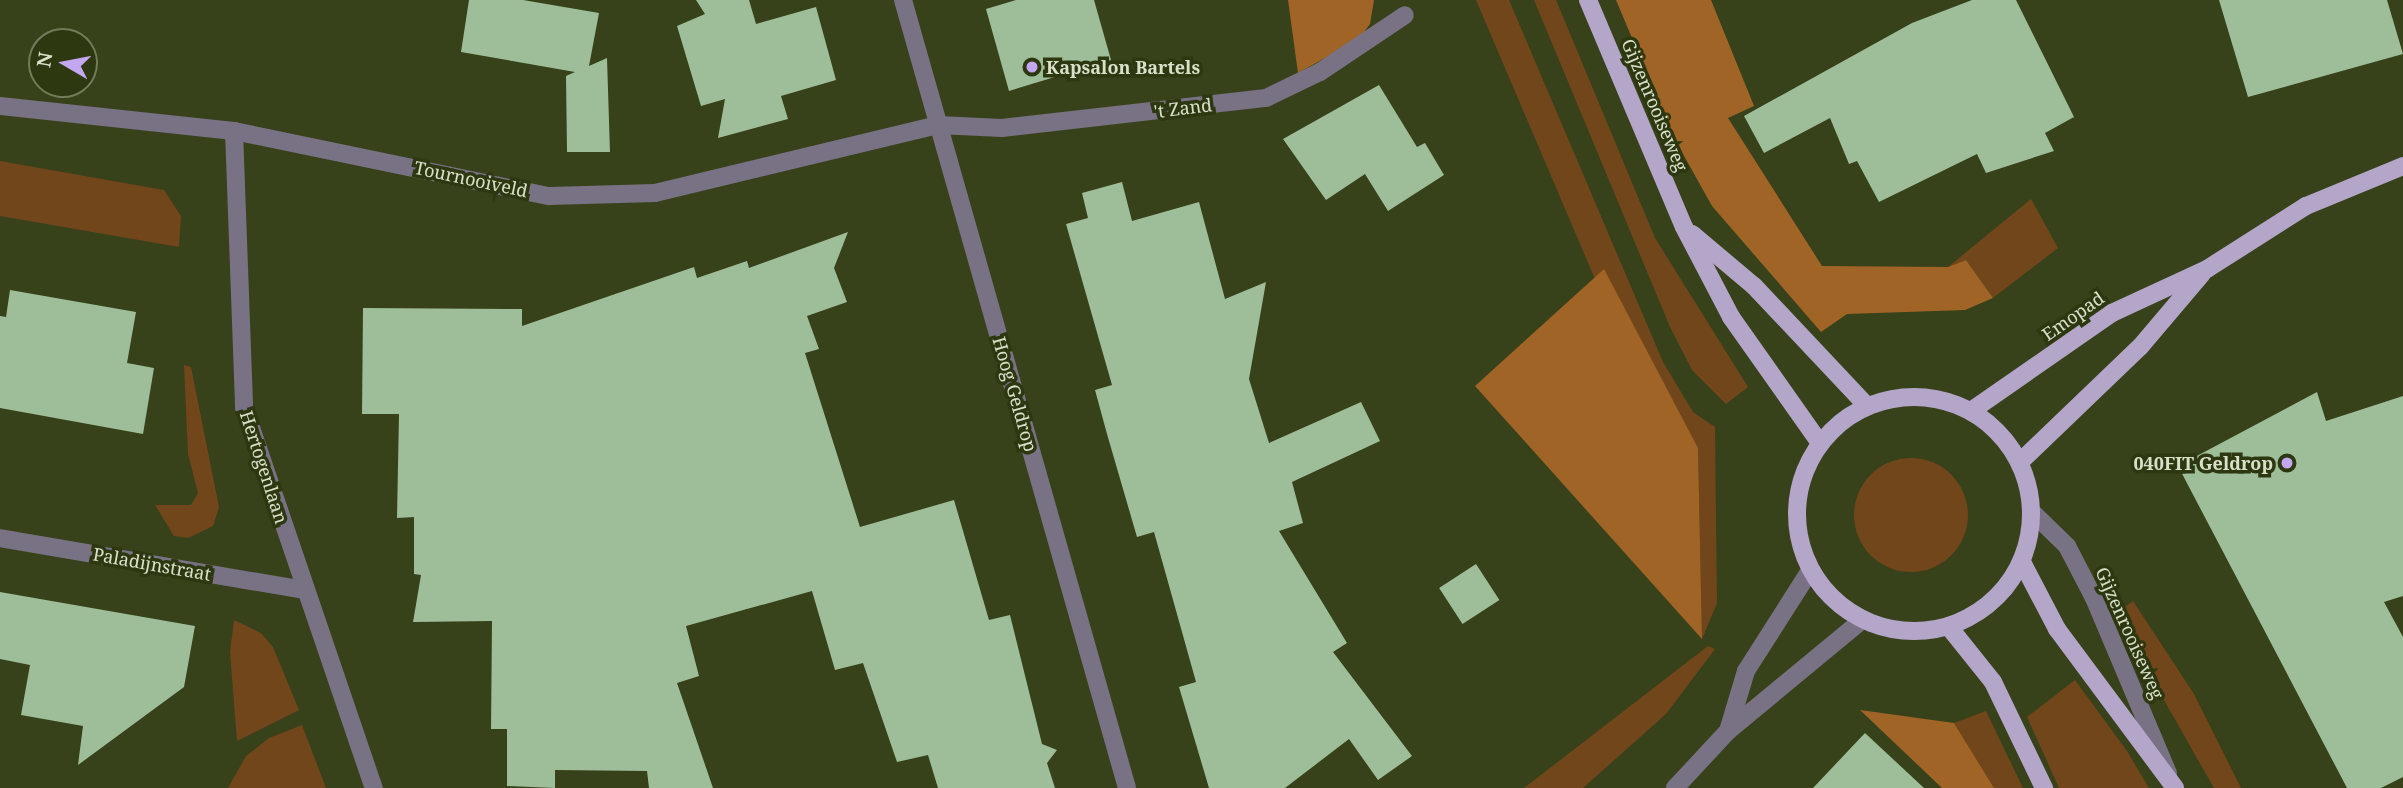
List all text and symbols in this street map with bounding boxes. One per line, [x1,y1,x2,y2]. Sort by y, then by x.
north arrow [28,28,98,98]
street label: Gijzenrooiseweg [1617,35,1693,175]
text: N [30,50,58,69]
place label: Kapsalon Bartels [1046,56,1200,78]
marker: Kapsalon Bartels [1024,59,1040,75]
street label: 't Zand [1153,94,1213,122]
street label: Tournooiveld [412,156,530,202]
street label: Emopad [2038,287,2108,345]
street label: Hoog Geldrop [988,334,1042,454]
street label: Hertogenlaan [236,408,292,526]
place label: 040FIT Geldrop [2133,452,2273,474]
marker: 040FIT Geldrop [2279,455,2295,471]
street label: Paladijnstraat [91,543,213,585]
street label: Gijzenrooiseweg [2091,564,2169,702]

